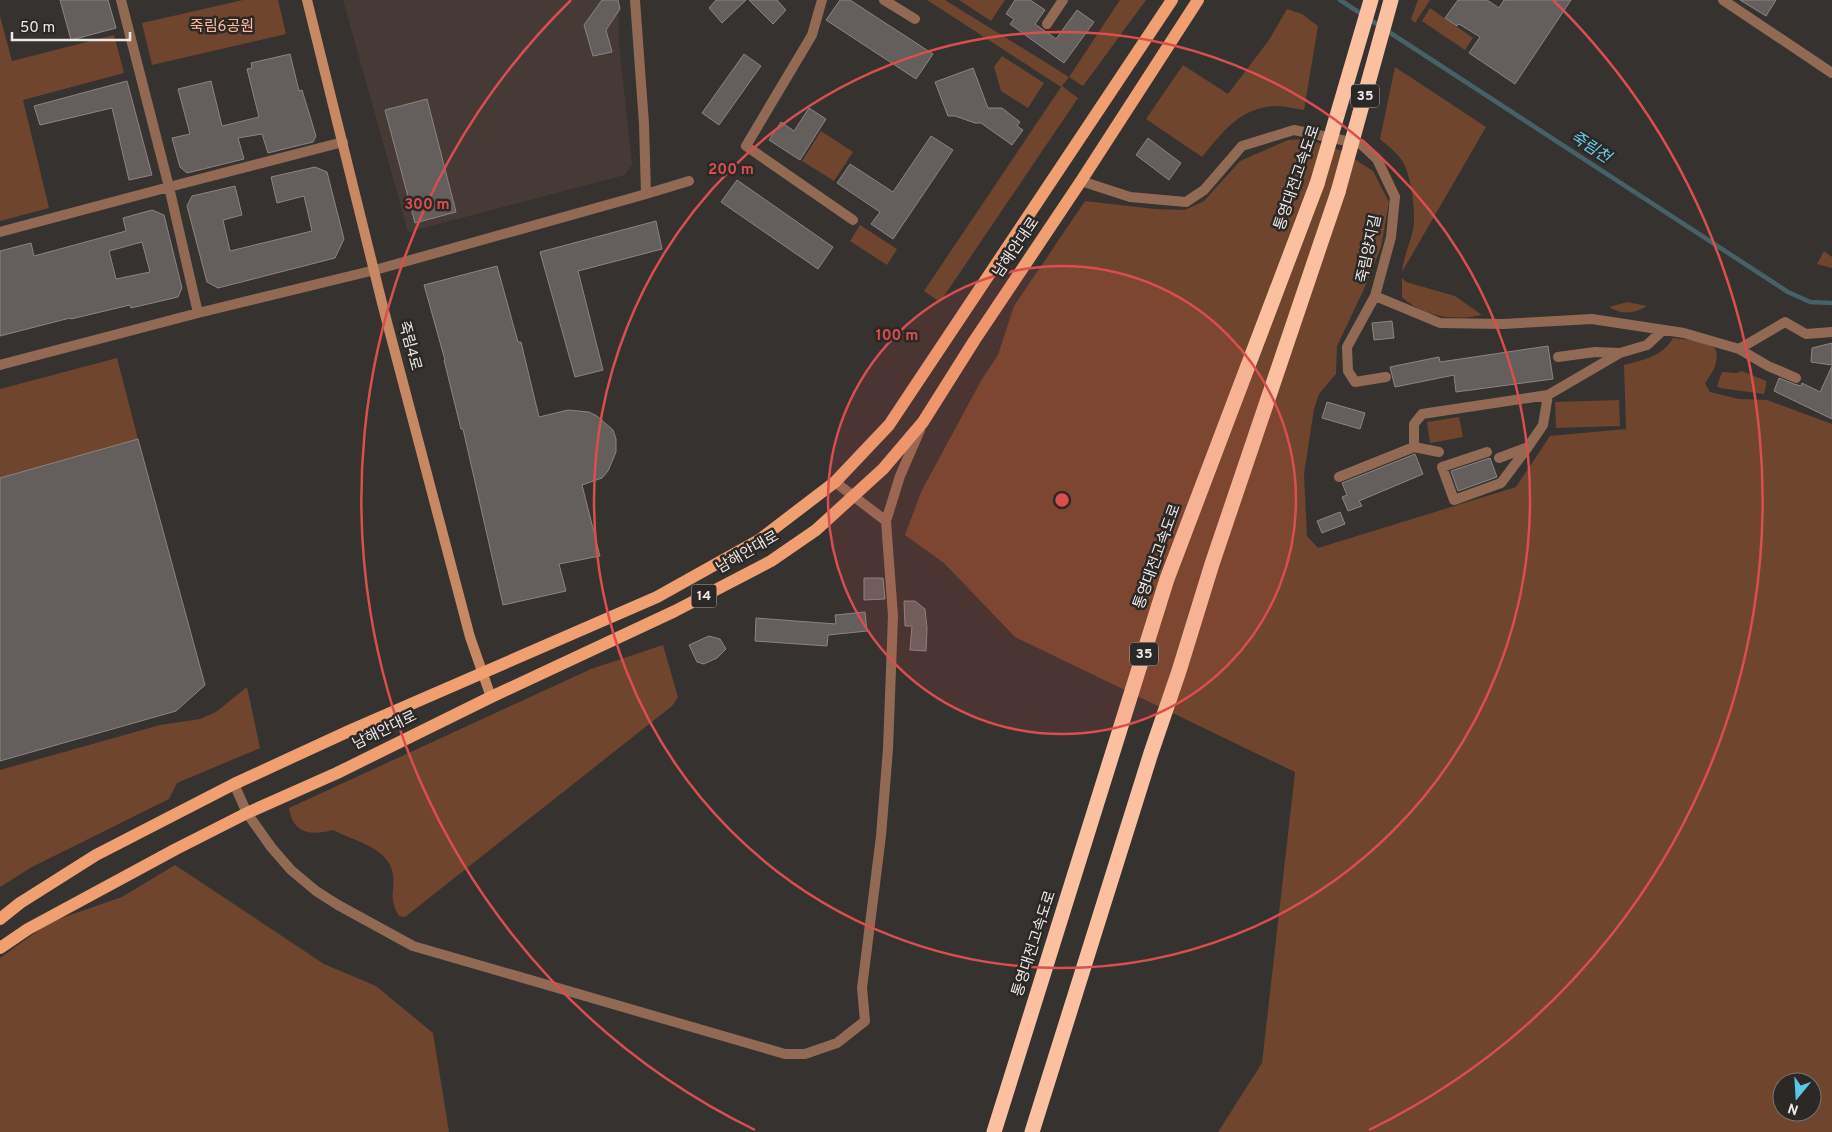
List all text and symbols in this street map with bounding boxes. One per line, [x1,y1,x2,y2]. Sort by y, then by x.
scale bar [12,10,130,42]
park label: 죽림6공원 [190,18,254,37]
text: 50 m [20,19,55,38]
road number: 35 [1351,84,1379,108]
street label: 통영대전고속도로 [1271,123,1325,233]
water label: 죽림천 [1566,128,1616,170]
text: 200 m [708,161,754,180]
text: 300 m [404,196,450,215]
street label: 죽림양지길 [1354,213,1386,285]
street label: 남해안대로 [990,214,1044,282]
street label: 죽림4로 [393,319,425,373]
text: 100 m [876,327,918,346]
centre of rings [1053,491,1071,509]
street label: 통영대전고속도로 [1130,502,1186,612]
street label: 남해안대로 [713,528,783,578]
road number: 14 [692,584,716,608]
road number: 35 [1130,642,1158,666]
street label: 남해안대로 [350,707,420,755]
street label: 통영대전고속도로 [1009,889,1061,999]
north arrow [1772,1072,1822,1122]
text: N [1786,1098,1801,1118]

